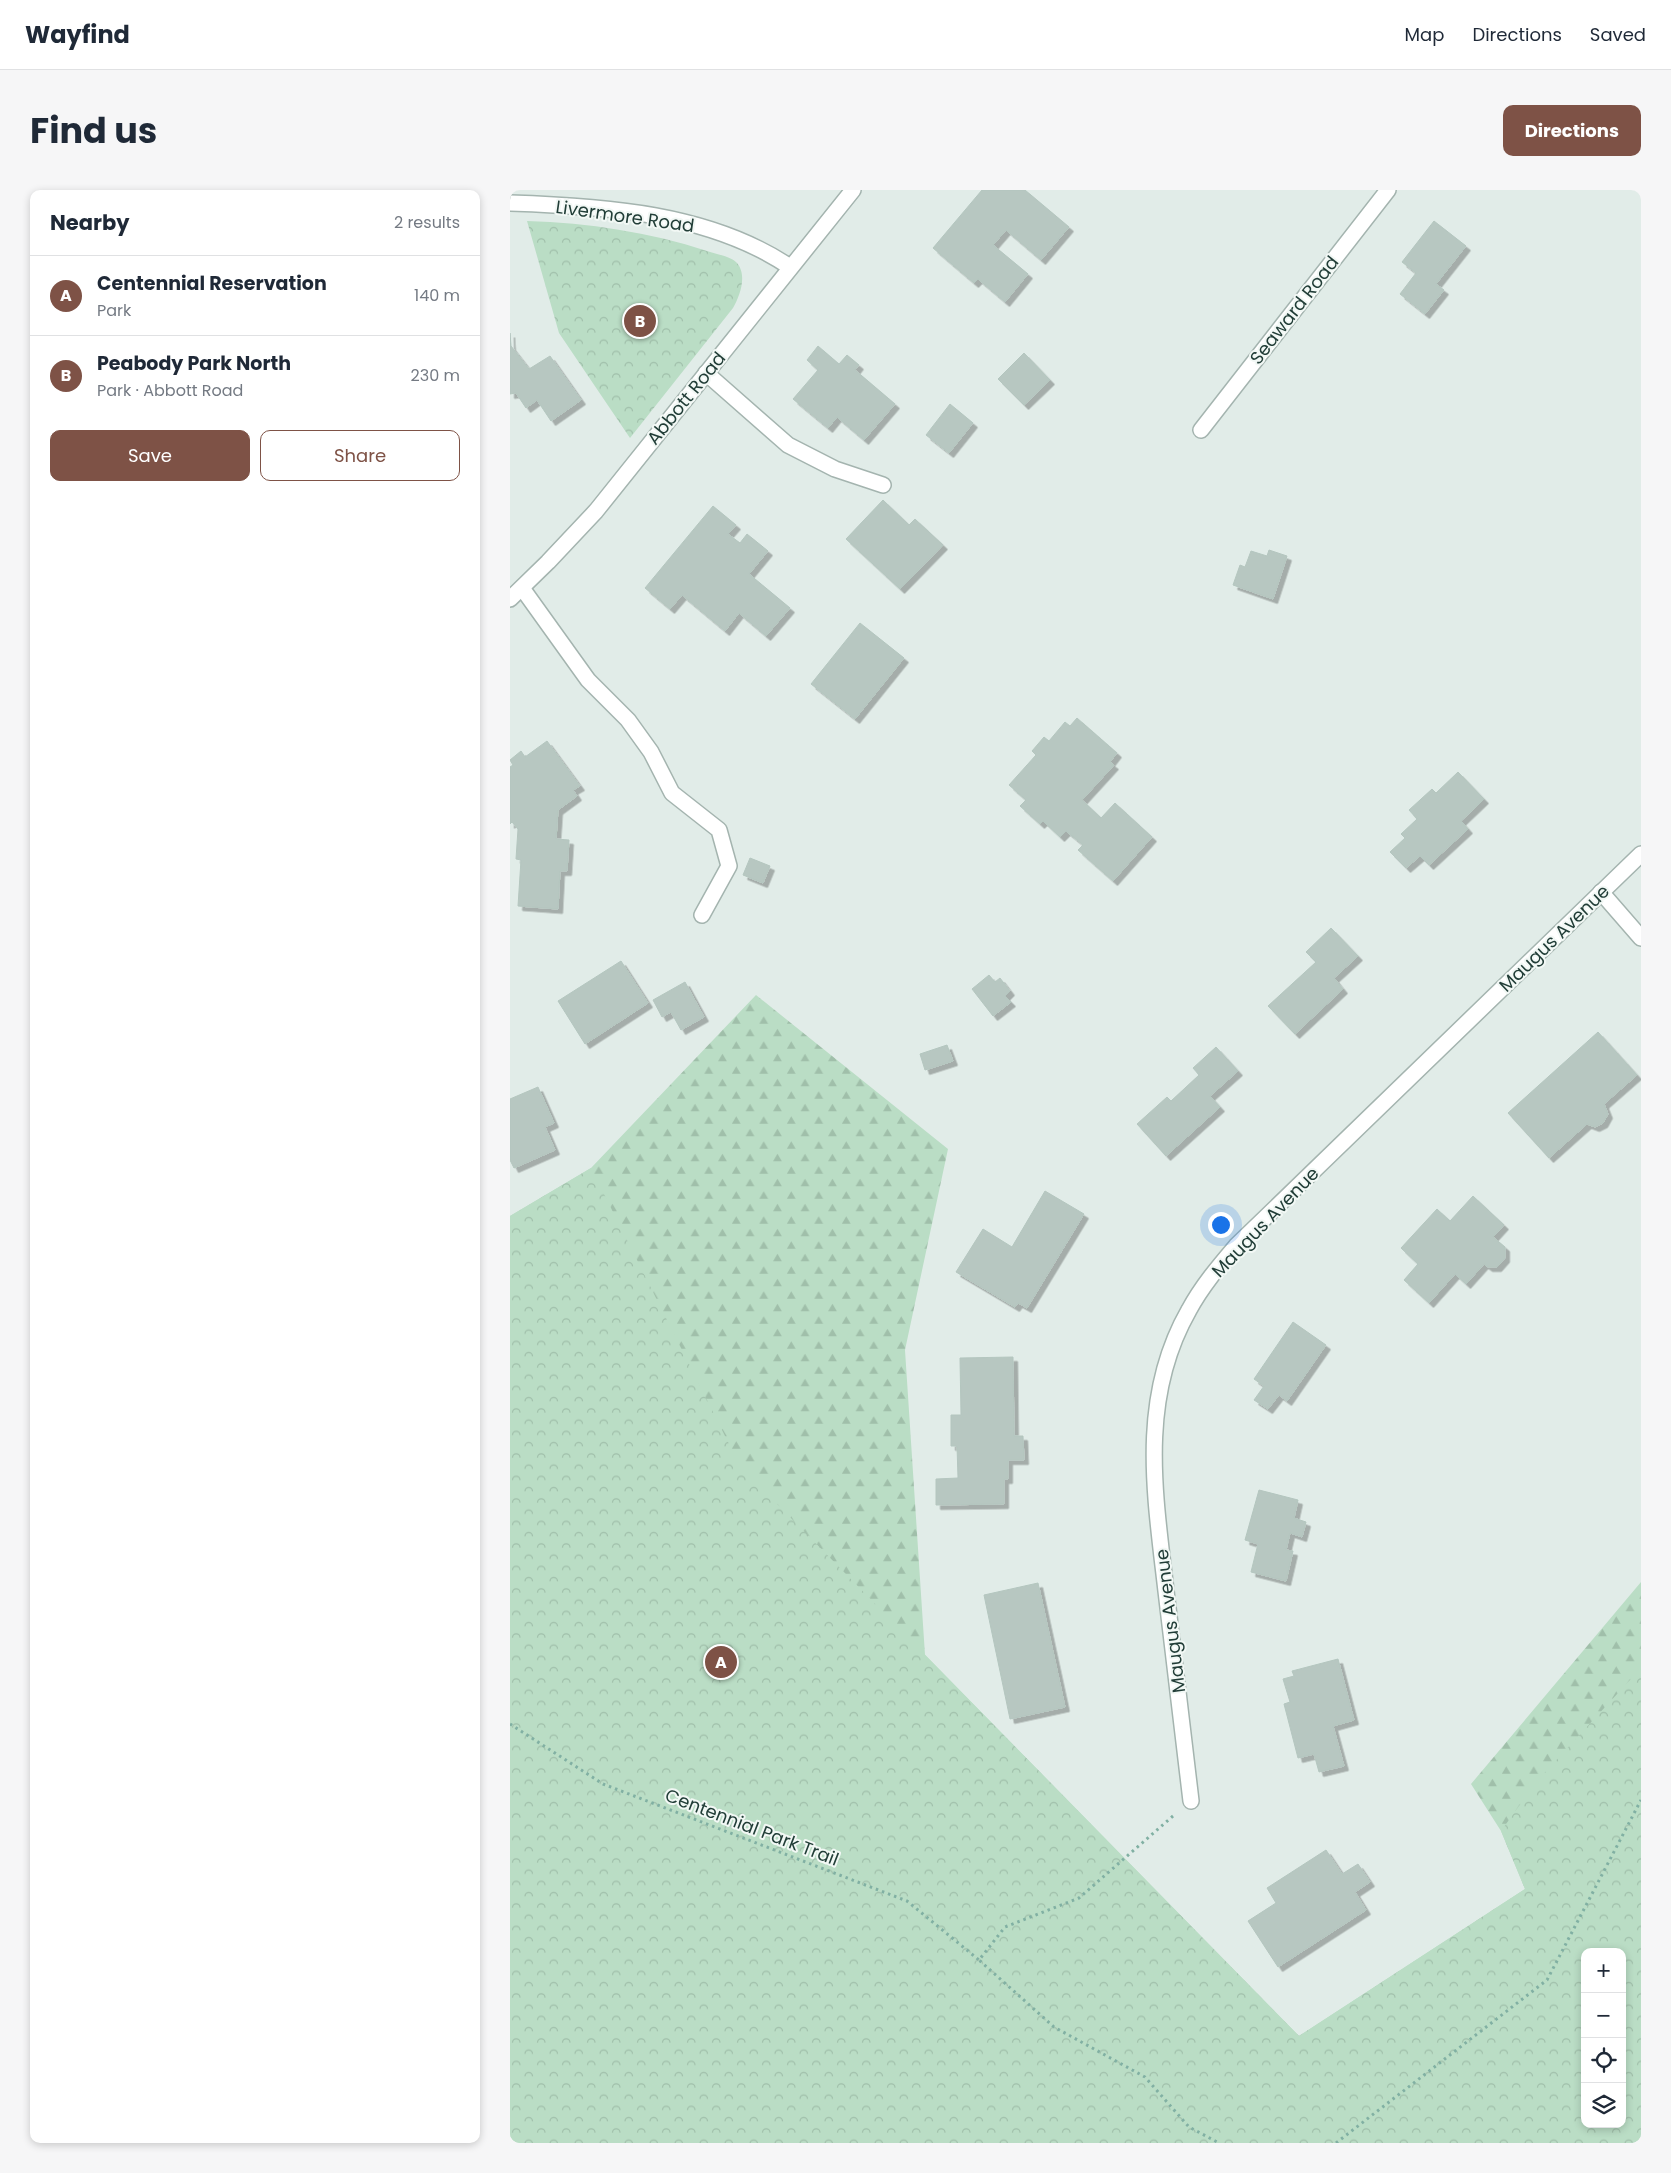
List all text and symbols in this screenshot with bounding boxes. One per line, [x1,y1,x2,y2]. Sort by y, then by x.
text: Wayfind [25,18,130,51]
text: Map [1405,22,1444,47]
text: Directions [1472,22,1562,47]
text: Saved [1590,22,1646,47]
button: Directions [1503,105,1641,156]
text: Find us [30,106,157,155]
street label: Livermore Road [554,194,696,238]
text: Nearby [50,208,130,237]
text: 2 results [394,211,460,234]
street label: Seaward Road [1244,251,1344,369]
text: Centennial Reservation [97,270,327,297]
text: A [60,284,72,307]
text: 140 m [414,284,460,307]
text: Park [97,299,131,322]
pin: B [624,302,656,340]
street label: Abbott Road [641,346,731,450]
text: Peabody Park North [97,350,291,377]
text: B [61,364,71,387]
text: 230 m [411,364,460,387]
text: Park · Abbott Road [97,379,243,402]
button: Save [50,430,250,481]
button: Share [260,430,460,481]
street label: Maugus Avenue [1493,879,1615,997]
street label: Maugus Avenue [1206,1161,1324,1283]
your location [1208,1212,1234,1238]
street label: Maugus Avenue [1149,1548,1191,1694]
pin: A [705,1643,737,1681]
street label: Centennial Park Trail [662,1782,842,1872]
map controls [1581,1948,1626,2128]
button: + [1581,1948,1626,1993]
button: − [1581,1993,1626,2038]
button: locate [1581,2038,1626,2083]
button: layers [1581,2083,1626,2128]

